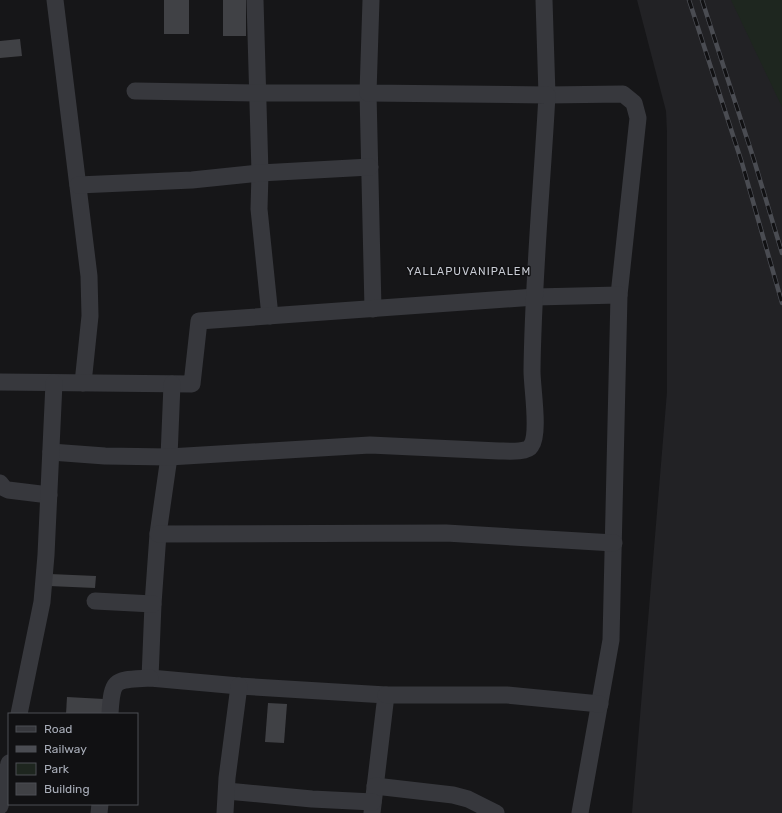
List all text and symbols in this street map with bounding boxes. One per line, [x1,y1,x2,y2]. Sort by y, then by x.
district label: YALLAPUVANIPALEM [407,265,531,278]
legend [8,713,138,805]
text: Road [44,722,72,736]
text: Railway [44,742,87,756]
text: Park [44,762,70,776]
text: Building [44,782,90,796]

